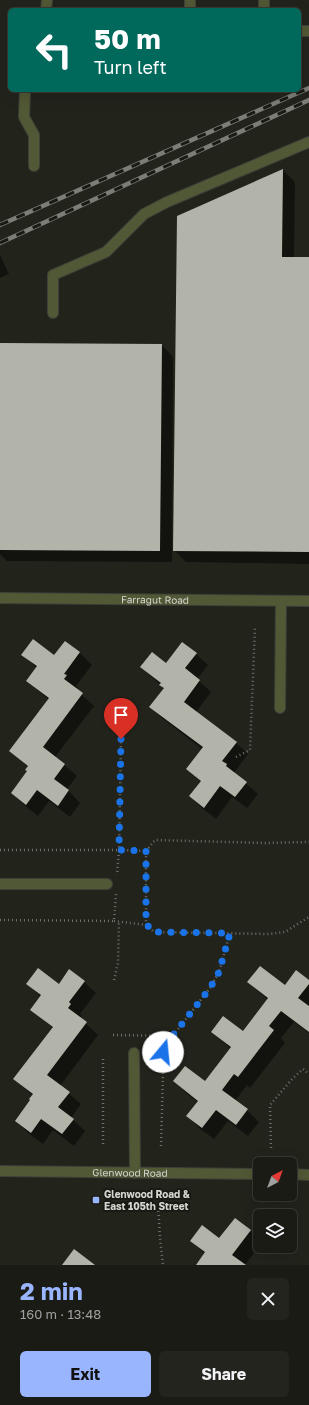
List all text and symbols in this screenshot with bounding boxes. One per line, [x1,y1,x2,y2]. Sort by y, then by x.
text: 50 m [94,22,161,55]
icon: left [28,24,80,76]
text: Turn left [94,56,167,78]
street label: Farragut Road [121,593,189,606]
pin [104,698,138,739]
icon: arrive [110,704,132,726]
position arrow [142,1031,184,1073]
north arrow [253,1157,297,1201]
map controls [253,1157,297,1253]
street label: Glenwood Road [92,1166,168,1179]
place label: Glenwood Road & East 105th Street [104,1188,191,1212]
marker: Glenwood Road & East 105th Street [91,1195,101,1205]
button: layers [253,1209,297,1253]
text: 2 min [20,1276,83,1305]
button: close [247,1278,289,1320]
text: 160 m · 13:48 [20,1306,101,1322]
button: Exit [20,1351,151,1397]
button: Share [159,1351,289,1397]

